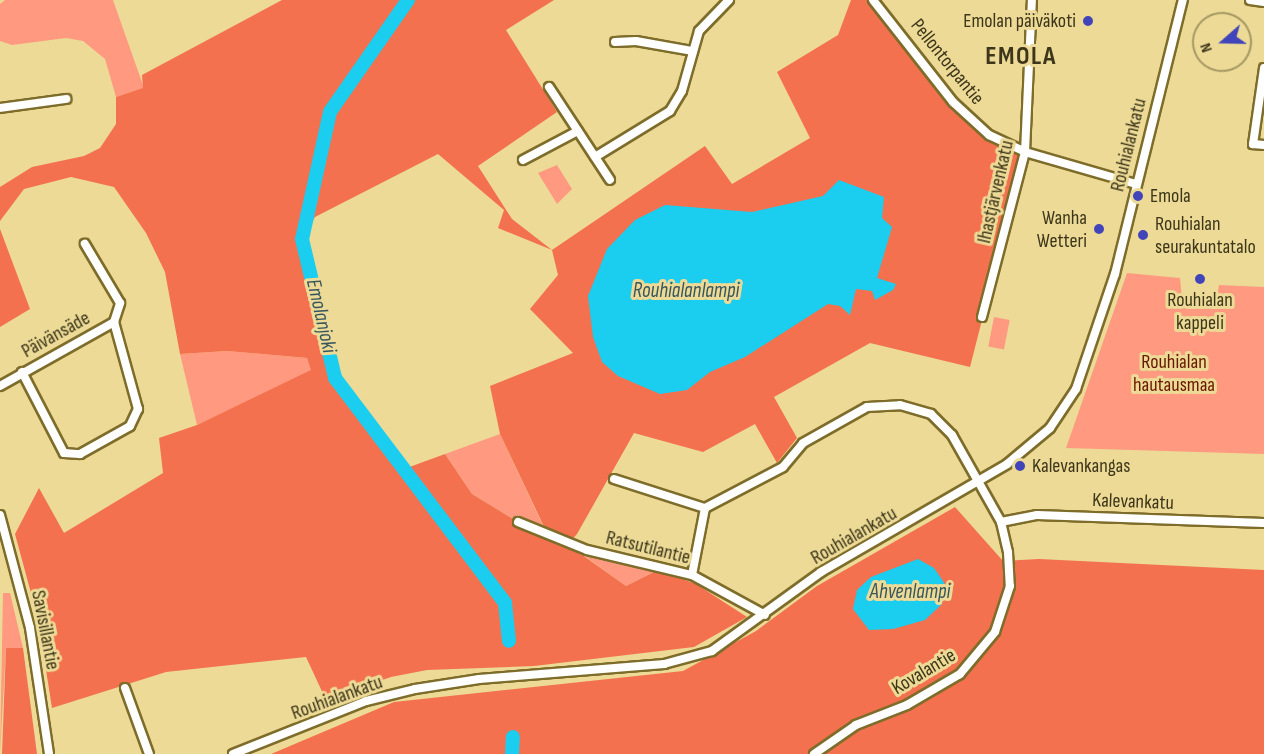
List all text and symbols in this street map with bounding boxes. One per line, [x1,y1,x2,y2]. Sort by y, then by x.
place label: Emolan päiväkoti [963,9,1076,33]
north arrow [1192,12,1252,72]
street label: Pellontorpantie [905,14,989,110]
marker: Emolan päiväkoti [1081,14,1095,28]
text: N [1196,40,1217,55]
district label: EMOLA [985,41,1057,73]
street label: Rouhialankatu [1106,96,1152,194]
street label: Ihastjärvenkatu [973,138,1019,246]
place label: Emola [1150,184,1191,208]
marker: Emola [1131,189,1145,203]
place label: Wanha Wetteri [1037,206,1087,253]
place label: Rouhialan seurakuntatalo [1155,212,1256,259]
marker: Wanha Wetteri [1092,222,1106,236]
marker: Rouhialan seurakuntatalo [1136,228,1150,242]
marker: Rouhialan kappeli [1193,272,1207,286]
water label: Emolanjoki [300,277,342,355]
water label: Rouhialanlampi [633,278,739,304]
place label: Rouhialan kappeli [1167,288,1233,335]
street label: Päivänsäde [18,306,94,364]
park label: Rouhialan hautausmaa [1133,351,1215,398]
place label: Kalevankangas [1032,454,1130,478]
marker: Kalevankangas [1013,459,1027,473]
street label: Kalevankatu [1092,489,1174,515]
street label: Rouhialankatu [807,502,901,570]
street label: Ratsutilantie [603,526,693,570]
water label: Ahvenlampi [870,579,950,605]
street label: Savisillantie [26,588,64,672]
street label: Kovalantie [888,644,960,700]
street label: Rouhialankatu [288,670,386,726]

